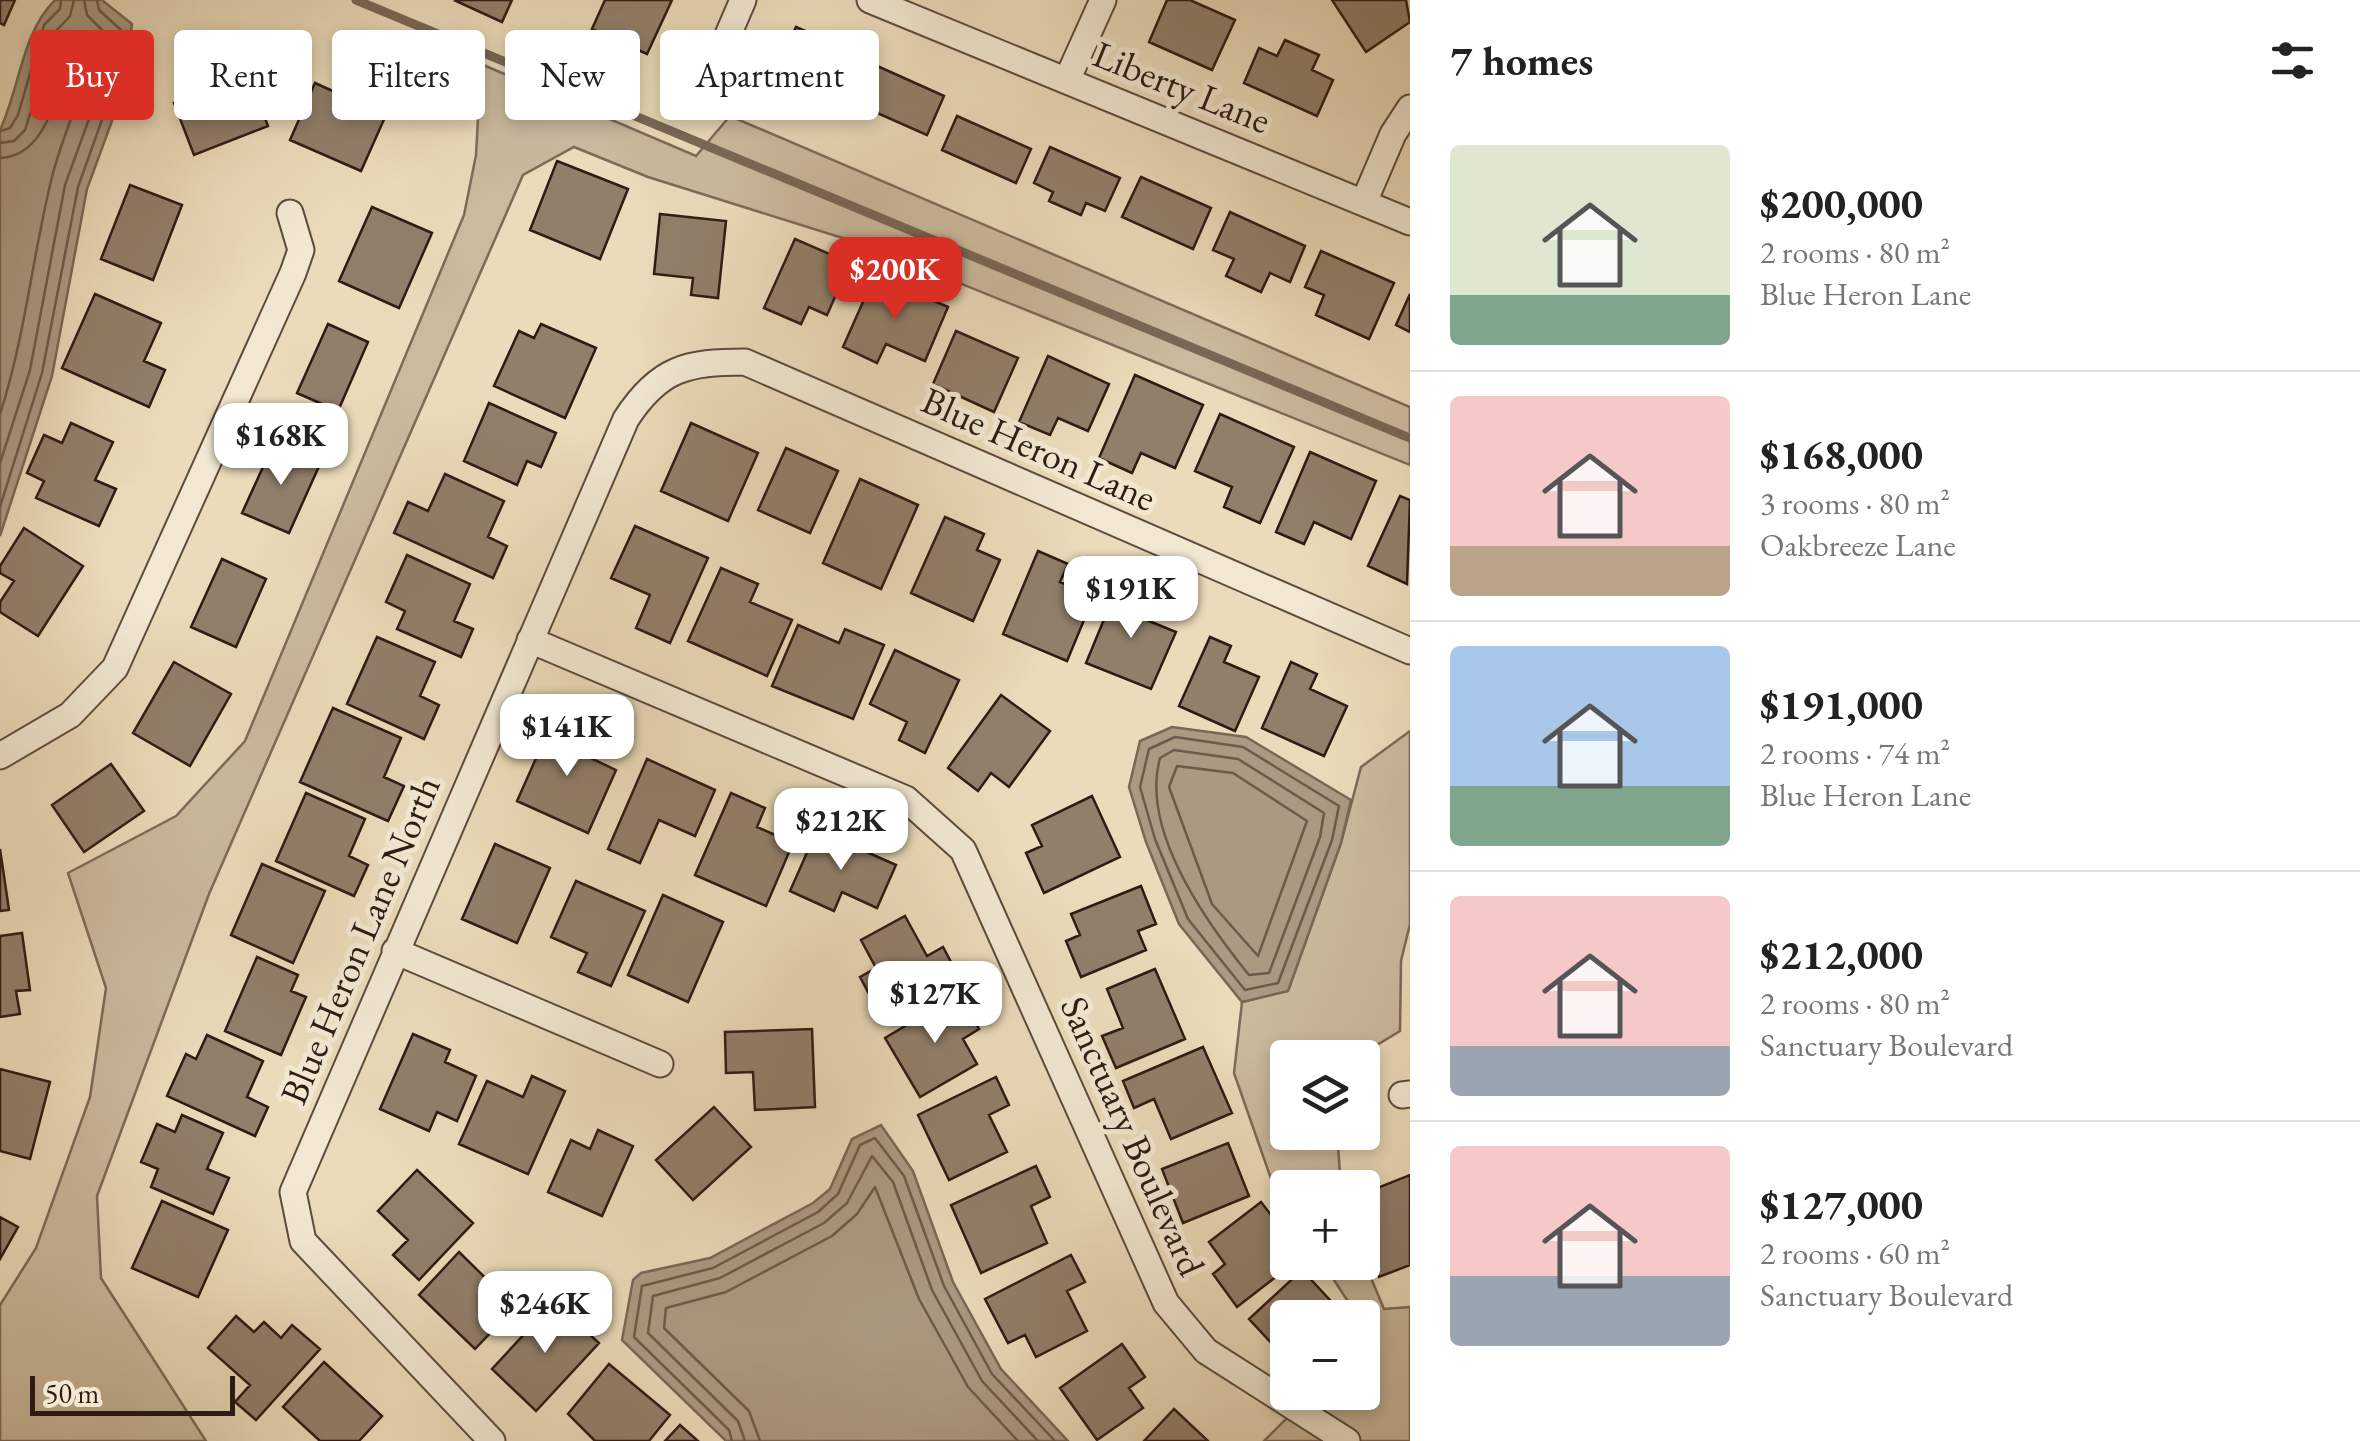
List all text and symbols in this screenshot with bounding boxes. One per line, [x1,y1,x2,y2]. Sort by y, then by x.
street label: Liberty Lane [1086,29,1278,144]
chip: Buy [30,30,154,120]
chip: Rent [174,30,312,120]
chip: Filters [332,30,485,120]
chip: New [505,30,640,120]
chip: Apartment [660,30,879,120]
text: 7 homes [1450,33,1593,88]
icon: filters [2265,33,2320,88]
text: $200,000 [1760,176,1923,231]
icon: home [1530,185,1650,305]
text: 2 rooms · 80 m² [1760,231,1950,273]
pin: $200K [825,237,965,322]
text: $200K [850,248,940,290]
text: Blue Heron Lane [1760,273,1971,315]
street label: Blue Heron Lane [915,375,1164,522]
pin: $168K [211,403,351,488]
text: $168K [236,414,326,456]
text: $168,000 [1760,427,1923,482]
icon: home [1530,436,1650,556]
text: 3 rooms · 80 m² [1760,482,1950,524]
text: Oakbreeze Lane [1760,524,1956,566]
pin: $191K [1061,556,1201,641]
text: $191K [1086,567,1176,609]
text: $191,000 [1760,677,1923,732]
icon: home [1530,686,1650,806]
pin: $141K [497,694,637,779]
text: $141K [522,705,612,747]
text: 2 rooms · 74 m² [1760,732,1950,774]
street label: Blue Heron Lane North [268,768,451,1111]
text: Blue Heron Lane [1760,774,1971,816]
pin: $212K [771,788,911,873]
text: $212K [796,799,886,841]
text: $212,000 [1760,927,1923,982]
icon: home [1530,936,1650,1056]
pin: $127K [865,961,1005,1046]
text: $127K [890,972,980,1014]
text: 2 rooms · 80 m² [1760,982,1950,1024]
street label: Sanctuary Boulevard [1050,988,1217,1284]
text: Sanctuary Boulevard [1760,1024,2013,1066]
map controls [1270,1040,1380,1410]
button: layers [1270,1040,1380,1150]
button: + [1270,1170,1380,1280]
text: $127,000 [1760,1177,1923,1232]
icon: home [1530,1186,1650,1306]
text: 2 rooms · 60 m² [1760,1232,1950,1274]
pin: $246K [475,1271,615,1356]
text: Sanctuary Boulevard [1760,1274,2013,1316]
text: $246K [500,1282,590,1324]
button: − [1270,1300,1380,1410]
scale bar [30,1371,235,1416]
text: 50 m [45,1375,99,1411]

